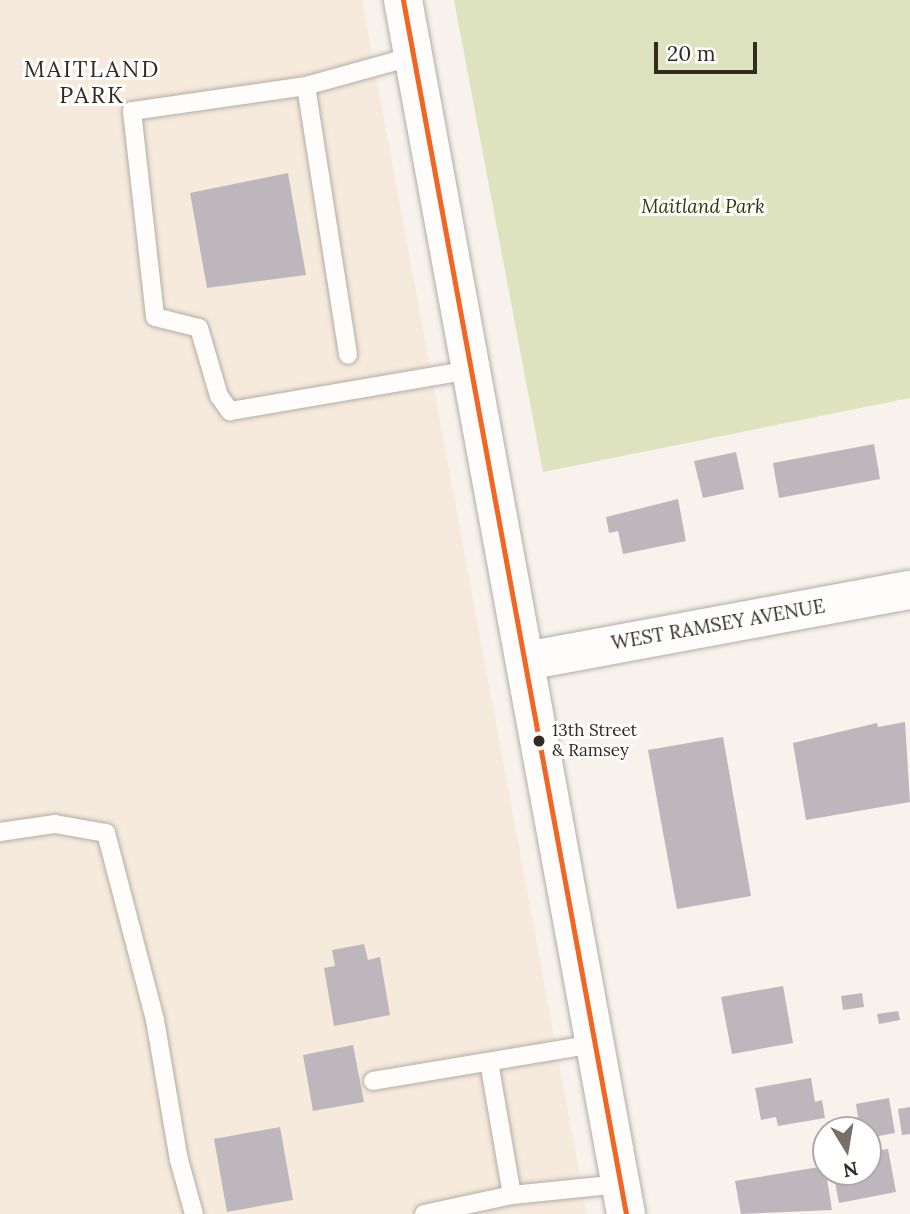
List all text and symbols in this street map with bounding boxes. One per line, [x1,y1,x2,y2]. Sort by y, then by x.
scale bar [658,28,761,72]
text: 20 m [667,40,716,67]
district label: MAITLAND PARK [25,55,159,109]
park label: Maitland Park [641,196,765,218]
street label: WEST RAMSEY AVENUE [609,595,827,655]
place label: 13th Street & Ramsey [552,721,637,761]
marker: 13th Street & Ramsey [532,734,546,748]
north arrow [812,1116,882,1186]
text: N [841,1156,860,1183]

